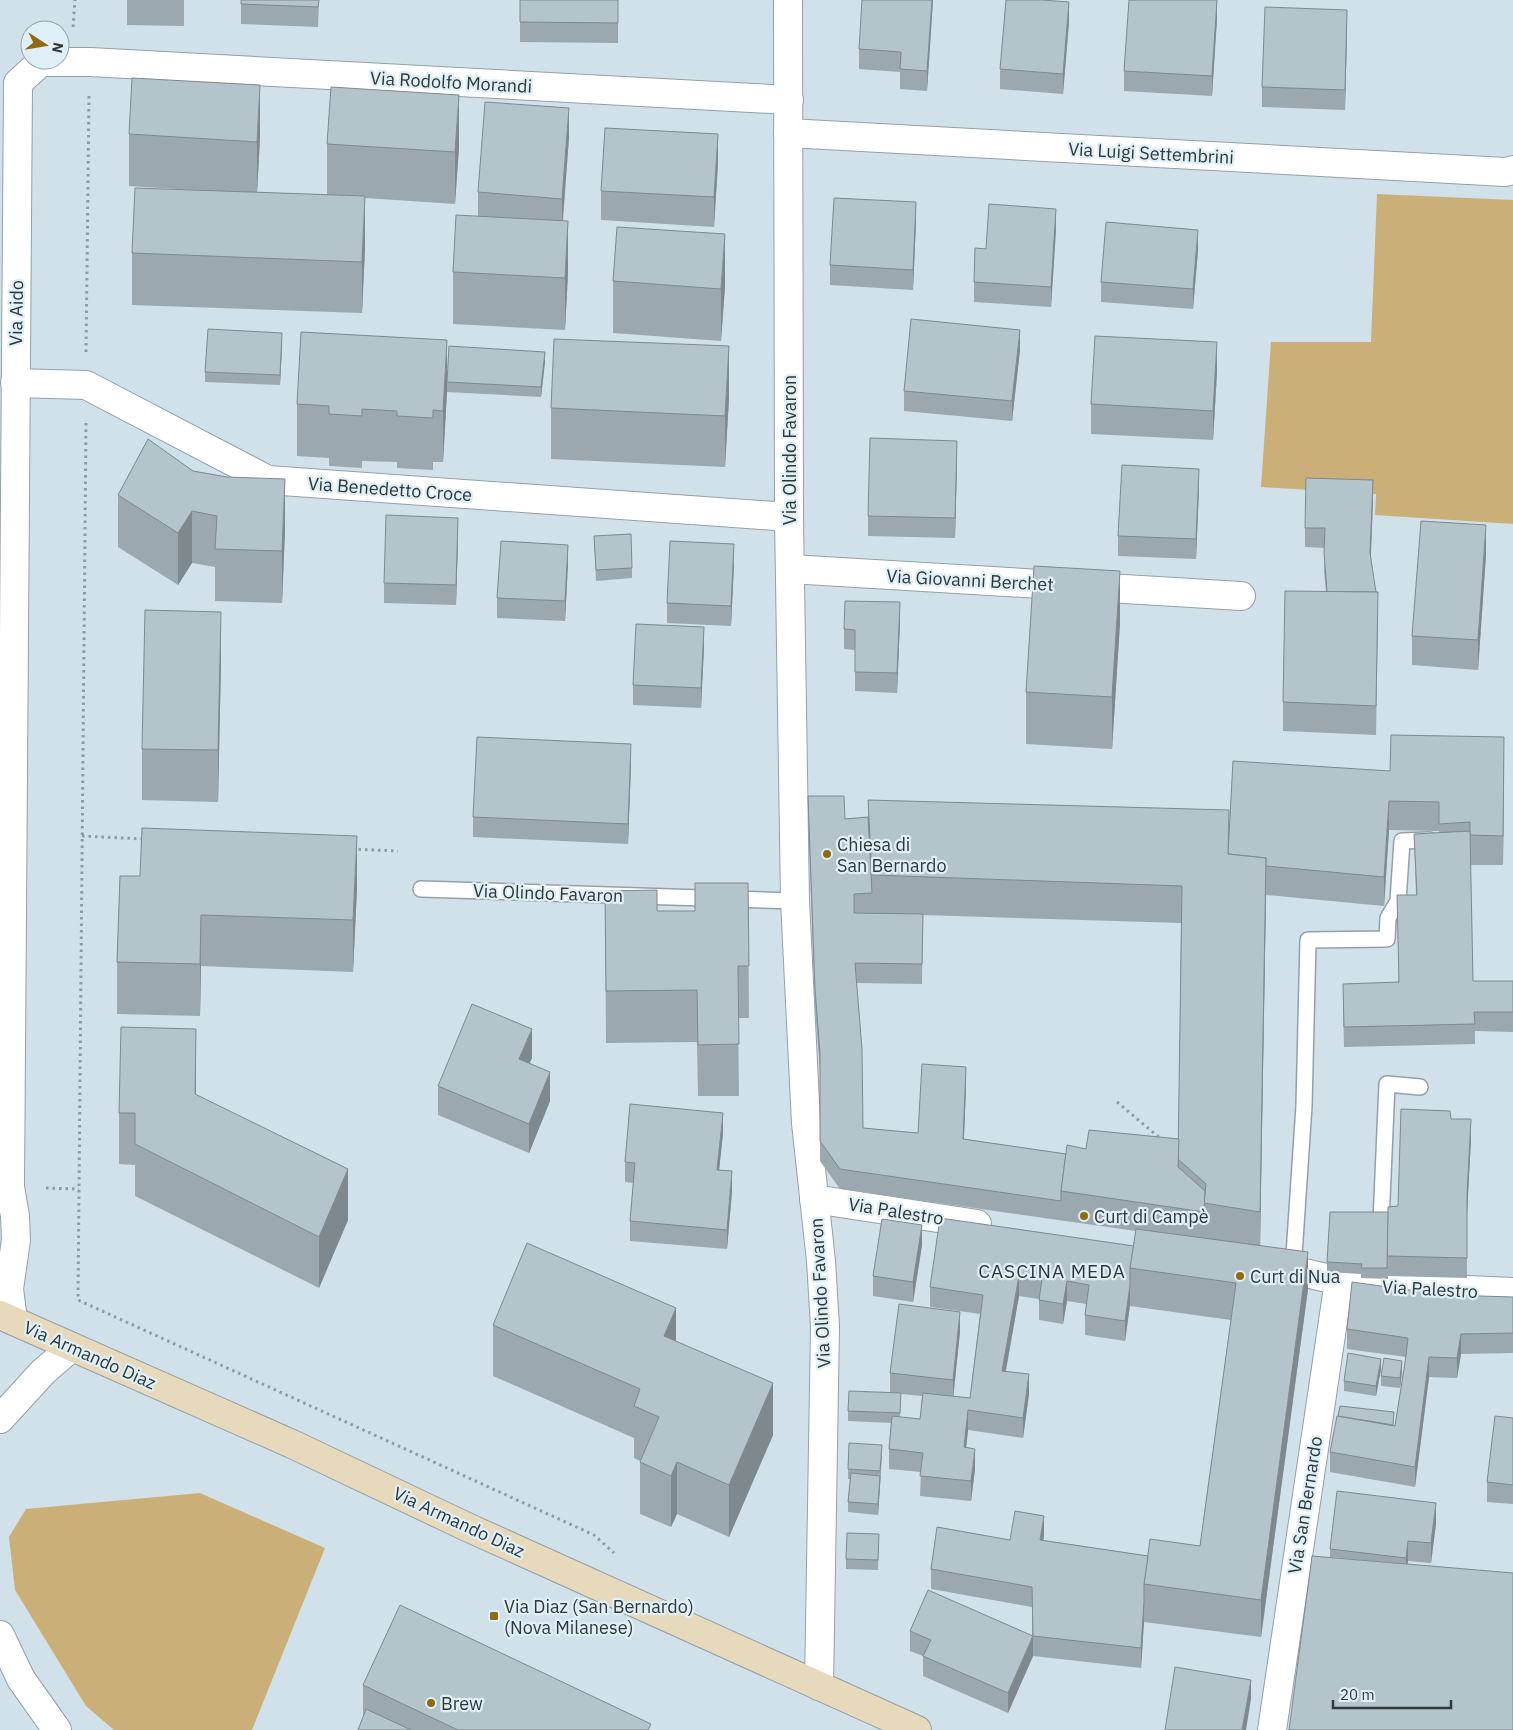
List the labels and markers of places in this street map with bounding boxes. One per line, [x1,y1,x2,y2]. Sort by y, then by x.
place label: Chiesa di San Bernardo [837,833,947,877]
marker: Chiesa di San Bernardo [821,848,833,860]
place label: Curt di Campè [1094,1205,1209,1228]
marker: Curt di Campè [1078,1210,1090,1222]
place label: Curt di Nua [1250,1265,1341,1288]
marker: Curt di Nua [1234,1270,1246,1282]
place label: Via Diaz (San Bernardo) (Nova Milanese) [504,1595,694,1639]
marker: Via Diaz (San Bernardo) (Nova Milanese) [488,1610,500,1622]
place label: Brew [441,1692,483,1715]
marker: Brew [425,1697,437,1709]

